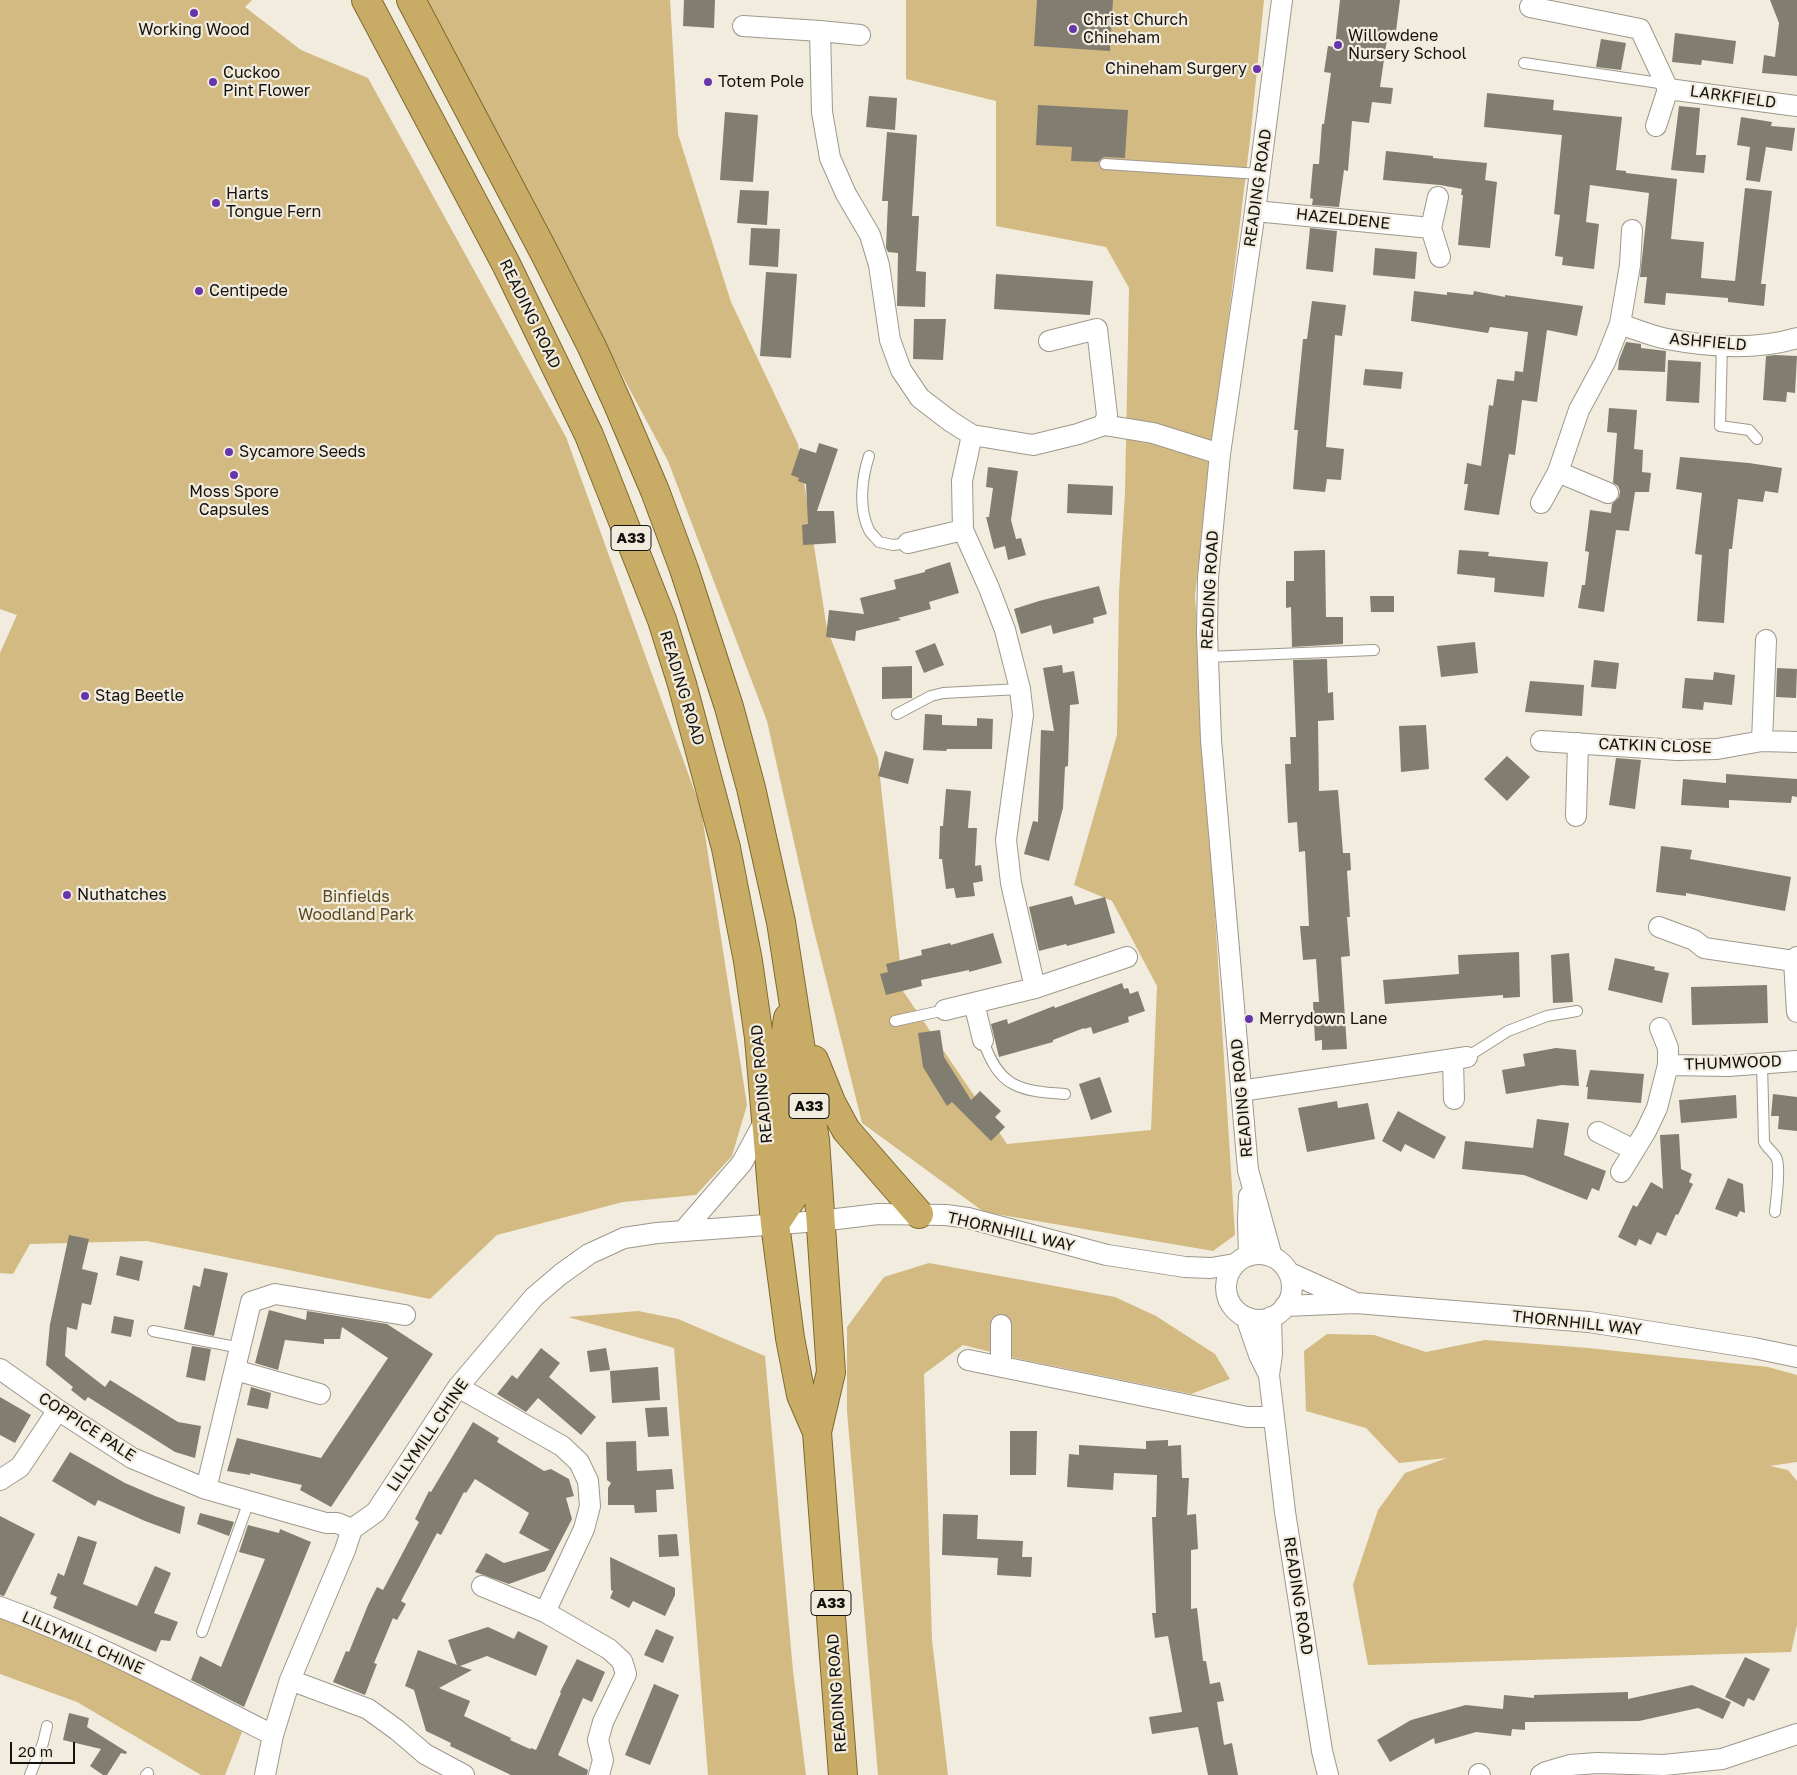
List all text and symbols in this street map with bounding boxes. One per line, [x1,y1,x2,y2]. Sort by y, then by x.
marker: Working Wood [188,7,200,19]
place label: Christ Church Chineham [1083,10,1188,48]
place label: Working Wood [138,20,250,40]
marker: Christ Church Chineham [1067,23,1079,35]
place label: Willowdene Nursery School [1348,26,1467,64]
marker: Willowdene Nursery School [1332,39,1344,51]
place label: Chineham Surgery [1105,59,1247,79]
place label: Cuckoo Pint Flower [223,63,310,101]
marker: Chineham Surgery [1251,63,1263,75]
place label: Totem Pole [718,72,804,92]
marker: Cuckoo Pint Flower [207,76,219,88]
marker: Totem Pole [702,76,714,88]
street label: LARKFIELD [1689,81,1777,113]
street label: READING ROAD [1240,128,1276,248]
place label: Harts Tongue Fern [226,184,321,222]
marker: Harts Tongue Fern [210,197,222,209]
street label: HAZELDENE [1295,205,1391,233]
street label: READING ROAD [495,256,565,372]
place label: Centipede [209,281,288,301]
marker: Centipede [193,285,205,297]
street label: ASHFIELD [1669,329,1747,355]
place label: Sycamore Seeds [239,442,366,462]
marker: Sycamore Seeds [223,446,235,458]
marker: Moss Spore Capsules [228,469,240,481]
place label: Moss Spore Capsules [189,482,279,520]
road number: A33 [611,526,651,550]
street label: READING ROAD [1197,530,1223,650]
street label: READING ROAD [655,628,709,748]
place label: Stag Beetle [95,686,184,706]
marker: Stag Beetle [79,690,91,702]
street label: CATKIN CLOSE [1598,734,1712,758]
place label: Nuthatches [77,885,167,905]
park label: Binfields Woodland Park [298,887,414,925]
marker: Nuthatches [61,889,73,901]
place label: Merrydown Lane [1259,1009,1387,1029]
marker: Merrydown Lane [1243,1013,1255,1025]
street label: READING ROAD [747,1024,777,1144]
street label: READING ROAD [1227,1038,1257,1158]
street label: THUMWOOD [1684,1052,1782,1074]
road number: A33 [789,1094,829,1118]
street label: THORNHILL WAY [945,1208,1077,1256]
street label: THORNHILL WAY [1511,1307,1643,1339]
street label: LILLYMILL CHINE [383,1375,473,1495]
street label: COPPICE PALE [35,1388,139,1466]
street label: READING ROAD [1279,1536,1317,1656]
road number: A33 [811,1590,851,1616]
street label: LILLYMILL CHINE [19,1607,147,1679]
street label: READING ROAD [823,1633,851,1753]
scale bar [12,1732,78,1764]
text: 20 m [18,1742,53,1760]

